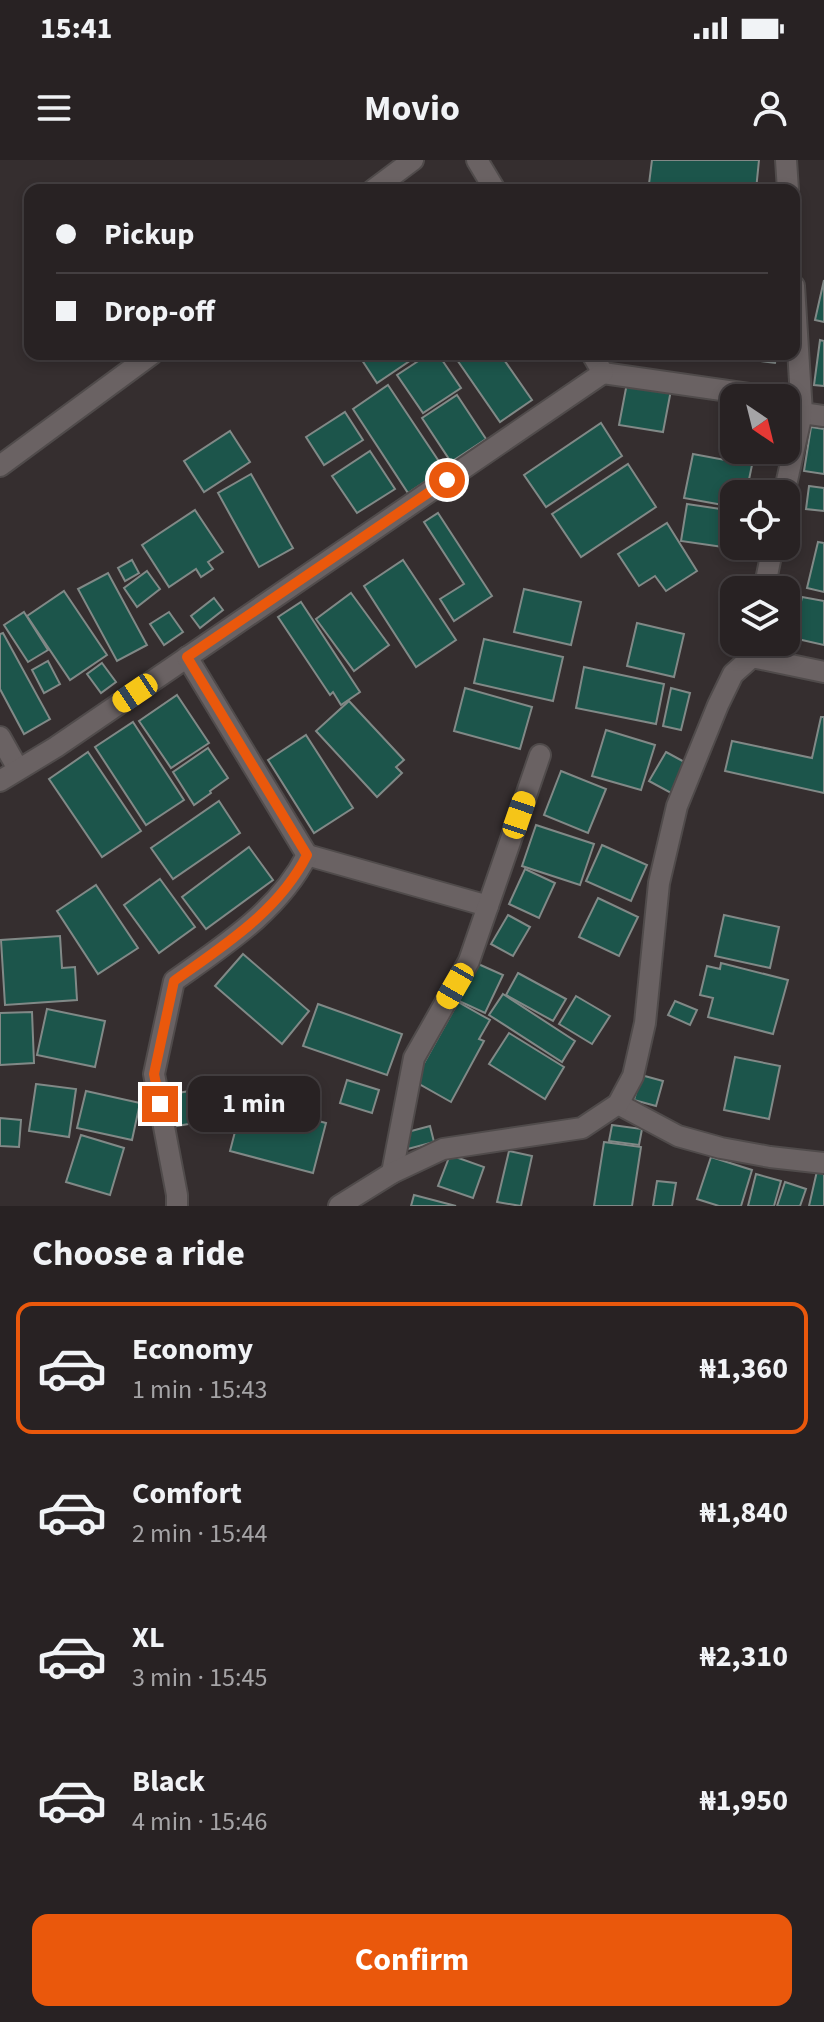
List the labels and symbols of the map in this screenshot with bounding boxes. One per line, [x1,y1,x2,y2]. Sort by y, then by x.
north arrow [720,384,800,464]
route start [429,462,465,498]
car [108,670,162,716]
car [500,788,538,842]
car [433,959,477,1013]
callout: 1 min [188,1076,320,1132]
route end [142,1086,178,1122]

